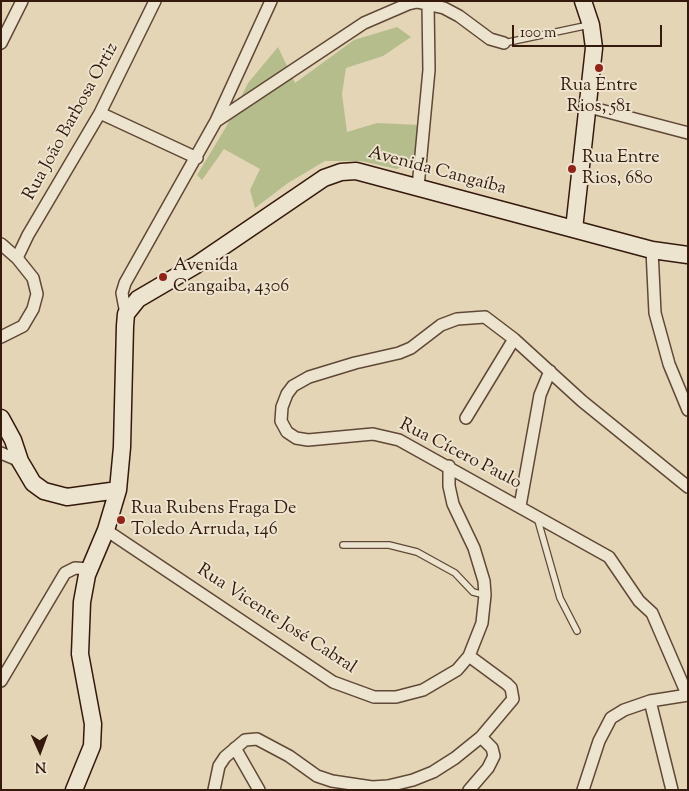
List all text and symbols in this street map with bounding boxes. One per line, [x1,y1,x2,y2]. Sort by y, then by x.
scale bar [514,15,664,47]
text: 100 m [520,23,556,44]
street label: Rua João Barbosa Ortiz [20,39,124,205]
marker: Rua Entre Rios, 581 [593,62,605,74]
place label: Rua Entre Rios, 581 [560,76,638,118]
street label: Avenida Cangaíba [366,143,508,201]
place label: Rua Entre Rios, 680 [582,148,660,190]
marker: Rua Entre Rios, 680 [566,163,578,175]
place label: Avenida Cangaiba, 4306 [173,256,289,298]
marker: Avenida Cangaiba, 4306 [157,271,169,283]
street label: Rua Cícero Paulo [395,415,525,495]
place label: Rua Rubens Fraga De Toledo Arruda, 146 [131,499,296,542]
marker: Rua Rubens Fraga De Toledo Arruda, 146 [115,514,127,526]
street label: Rua Vicente José Cabral [192,560,360,680]
north arrow [15,726,65,776]
text: N [35,756,46,776]

